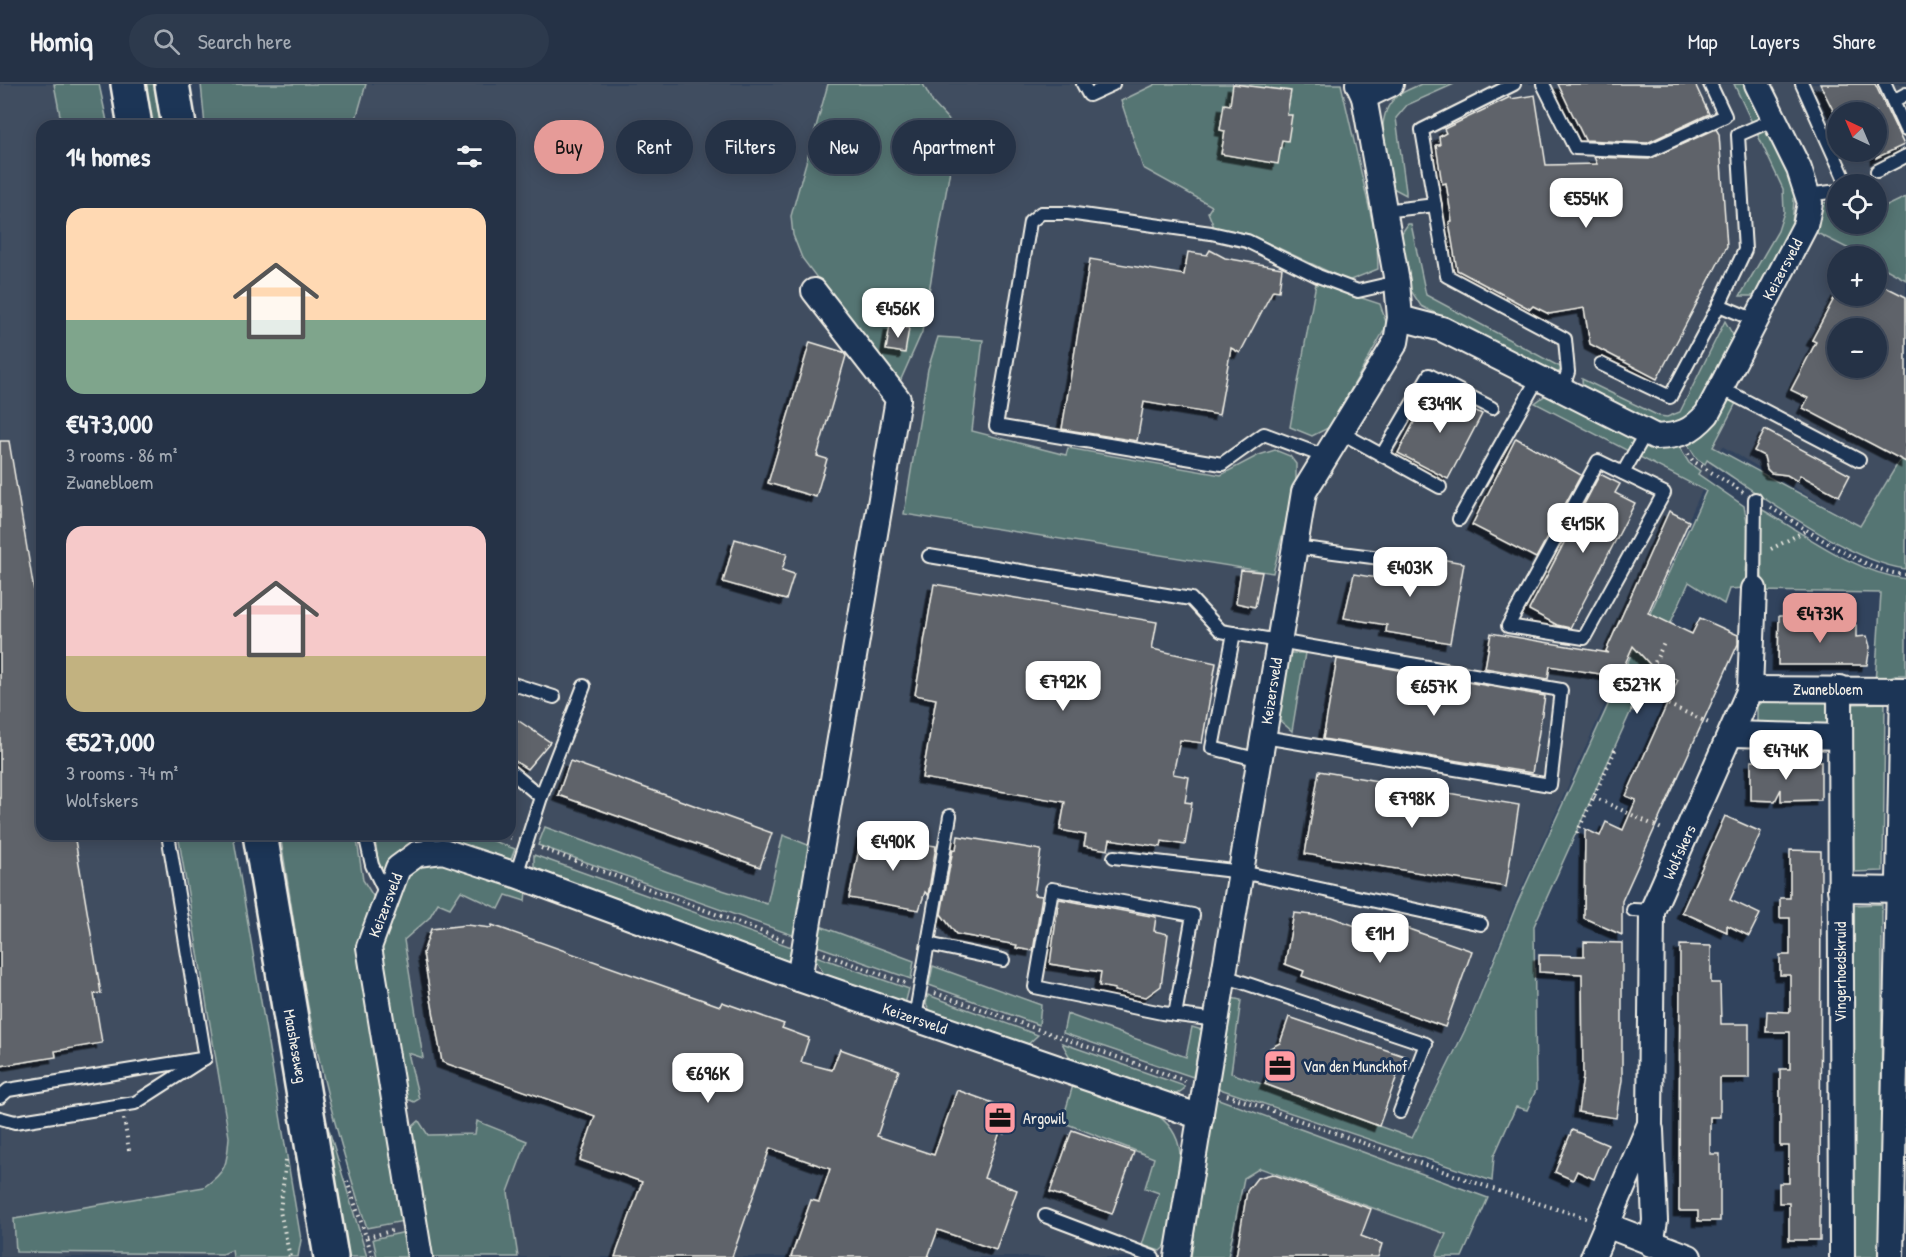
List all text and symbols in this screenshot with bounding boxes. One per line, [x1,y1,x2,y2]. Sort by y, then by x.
search box [129,14,549,68]
text: Homiq [30,22,93,60]
icon: search [150,25,183,58]
text: Search here [198,26,292,56]
text: Map [1688,27,1717,56]
text: Layers [1750,27,1800,56]
text: Share [1833,27,1876,56]
north arrow [1827,102,1887,162]
map controls [1827,102,1887,378]
chip: Buy [534,120,604,174]
chip: Rent [616,120,693,174]
chip: Filters [705,120,796,174]
chip: New [808,120,880,174]
chip: Apartment [892,120,1016,174]
text: 14 homes [66,139,151,174]
icon: filters [453,140,486,173]
button: locate [1827,174,1887,234]
pin: €554K [1544,178,1628,229]
text: €554K [1564,184,1608,211]
street label: Keizersveld [1757,234,1807,304]
button: + [1827,246,1887,306]
icon: home [222,247,330,355]
pin: €456K [856,288,940,339]
text: €456K [876,294,920,321]
button: − [1827,318,1887,378]
pin: €349K [1398,383,1482,434]
text: €349K [1418,389,1462,416]
text: €473,000 [66,406,153,441]
text: 3 rooms · 86 m² [66,441,177,468]
text: Zwanebloem [66,468,153,495]
pin: €415K [1541,503,1625,554]
text: €415K [1561,509,1605,536]
pin: €403K [1368,547,1452,598]
text: €403K [1387,553,1433,580]
icon: home [222,565,330,673]
pin: €473K [1778,593,1862,644]
text: €473K [1797,599,1843,626]
street label: Keizersveld [1255,656,1287,726]
pin: €792K [1021,661,1105,712]
pin: €527K [1595,664,1679,715]
pin: €657K [1392,666,1476,717]
text: €792K [1040,667,1086,694]
text: €527K [1613,670,1661,697]
text: €657K [1411,672,1457,699]
street label: Zwanebloem [1793,678,1863,700]
text: €527,000 [66,724,155,759]
pin: €474K [1744,730,1828,781]
text: €474K [1764,736,1808,763]
text: 3 rooms · 74 m² [66,759,178,786]
pin: €798K [1370,778,1454,829]
text: €798K [1389,784,1435,811]
text: Wolfskers [66,786,138,813]
pin: €490K [851,821,935,872]
street label: Wolfskers [1657,821,1701,883]
text: €490K [871,827,915,854]
street label: Keizersveld [363,870,407,940]
pin: €1M [1351,913,1409,964]
text: €1M [1366,919,1394,946]
street label: Vingerhoedskruid [1829,922,1851,1022]
street label: Keizersveld [880,997,950,1039]
street label: Maasheseweg [279,1007,313,1085]
office icon: Van den Munckhof [1262,1048,1298,1084]
pin: €696K [666,1053,750,1104]
place label: Van den Munckhof [1303,1055,1408,1077]
text: €696K [686,1059,730,1086]
office icon: Argowil [982,1100,1018,1136]
place label: Argowil [1023,1107,1067,1129]

